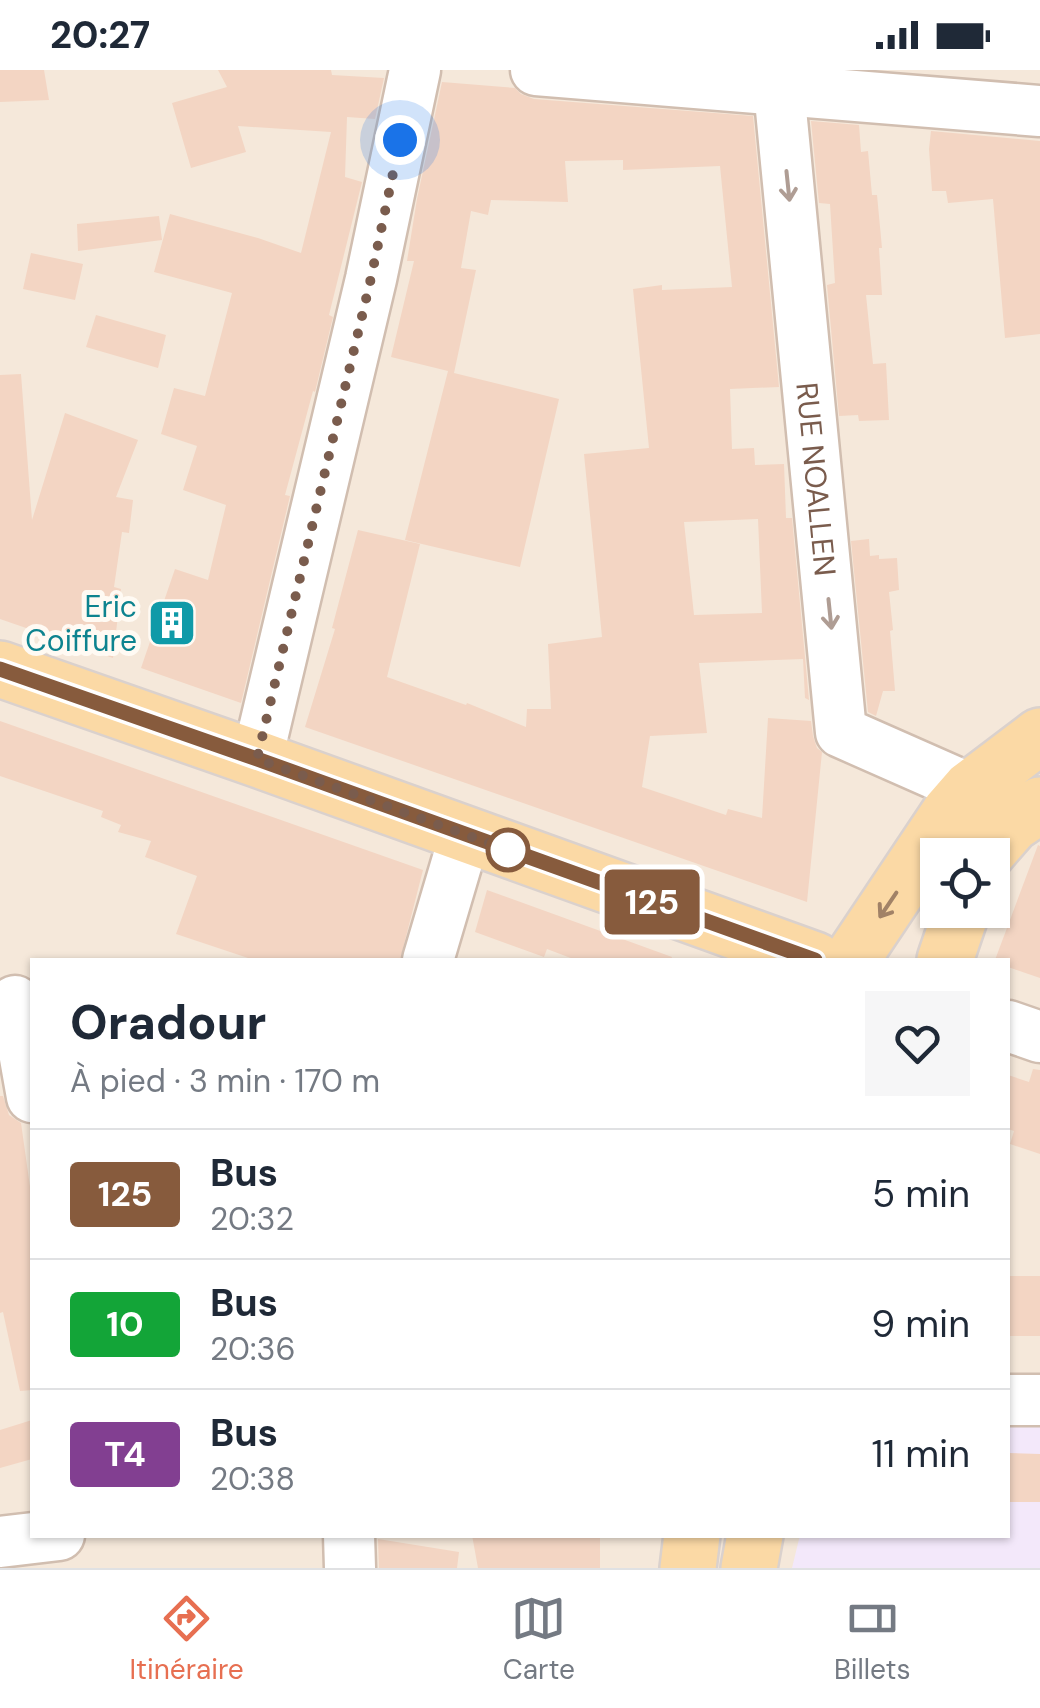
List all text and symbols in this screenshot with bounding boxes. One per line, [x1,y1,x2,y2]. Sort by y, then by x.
text: 20:27 [50,10,150,60]
your location [375,115,425,165]
one-way arrow [779,169,798,201]
street label: RUE NOALLEN [788,381,845,578]
place label: Eric Coiffure [25,587,137,660]
building icon: Eric Coiffure [146,597,198,649]
one-way arrow [820,597,839,629]
unlabelled marker [487,829,529,871]
map controls [920,838,1010,928]
button: locate [920,838,1010,928]
line badge: 125 [594,870,710,934]
text: 125 [625,879,679,925]
one-way arrow [878,890,899,918]
text: Oradour [70,991,266,1054]
button: heart [865,991,970,1096]
text: À pied · 3 min · 170 m [70,1060,380,1102]
text: Bus [210,1148,278,1198]
text: 5 min [872,1169,970,1219]
text: 125 [98,1171,152,1217]
text: 20:32 [210,1198,294,1240]
text: Bus [210,1278,278,1328]
text: 9 min [871,1299,970,1349]
text: 10 [106,1301,144,1347]
text: 20:36 [210,1328,295,1370]
text: Bus [210,1408,278,1458]
text: 11 min [871,1429,970,1479]
text: T4 [104,1431,146,1477]
text: 20:38 [210,1458,295,1500]
tab: Itinéraire [129,1591,244,1688]
tab: Carte [503,1591,575,1688]
tab: Billets [834,1591,910,1688]

